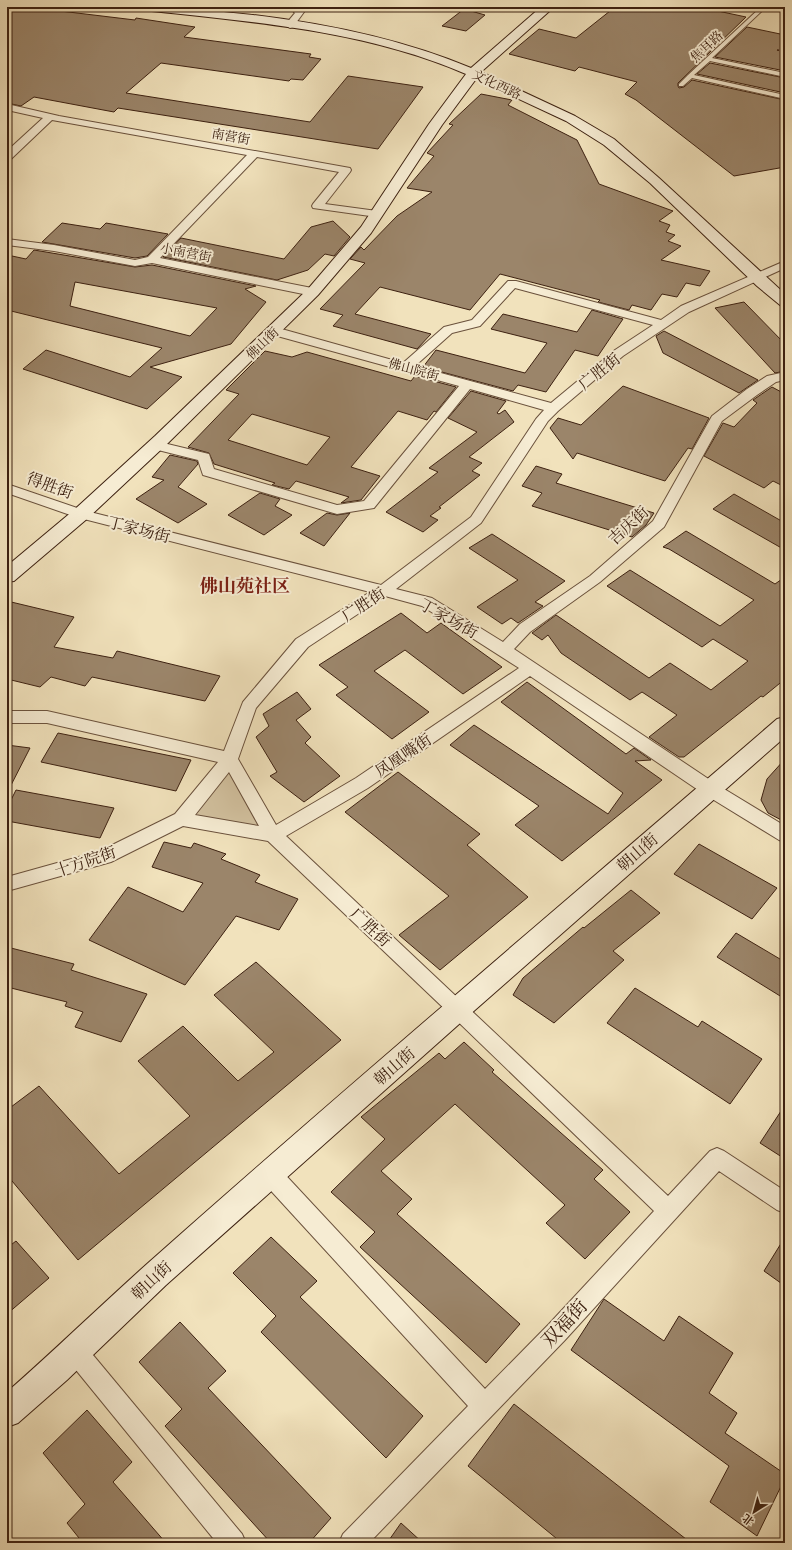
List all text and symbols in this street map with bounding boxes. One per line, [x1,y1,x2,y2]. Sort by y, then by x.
street label: 焦耳路 [686,27,726,66]
street label: 文化西路 [470,66,524,103]
street label: 南营街 [210,125,252,148]
street label: 小南营街 [159,239,213,266]
street label: 佛山街 [242,324,282,363]
street label: 广胜街 [574,348,625,395]
street label: 佛山院街 [387,355,441,384]
street label: 得胜街 [23,467,76,504]
street label: 吉庆街 [604,501,654,550]
street label: 丁家场街 [105,512,172,548]
district label: 佛山苑社区 [200,574,290,598]
street label: 广胜街 [337,583,390,627]
street label: 丁家场街 [415,594,482,644]
street label: 凤凰嘴街 [371,729,436,783]
street label: 朝山街 [612,829,663,877]
street label: 十方院街 [51,841,119,883]
street label: 广胜街 [345,903,395,952]
street label: 朝山街 [369,1043,420,1091]
street label: 朝山街 [127,1256,177,1305]
street label: 双福街 [536,1294,594,1353]
north arrow [734,1492,774,1532]
text: 北 [739,1510,757,1529]

